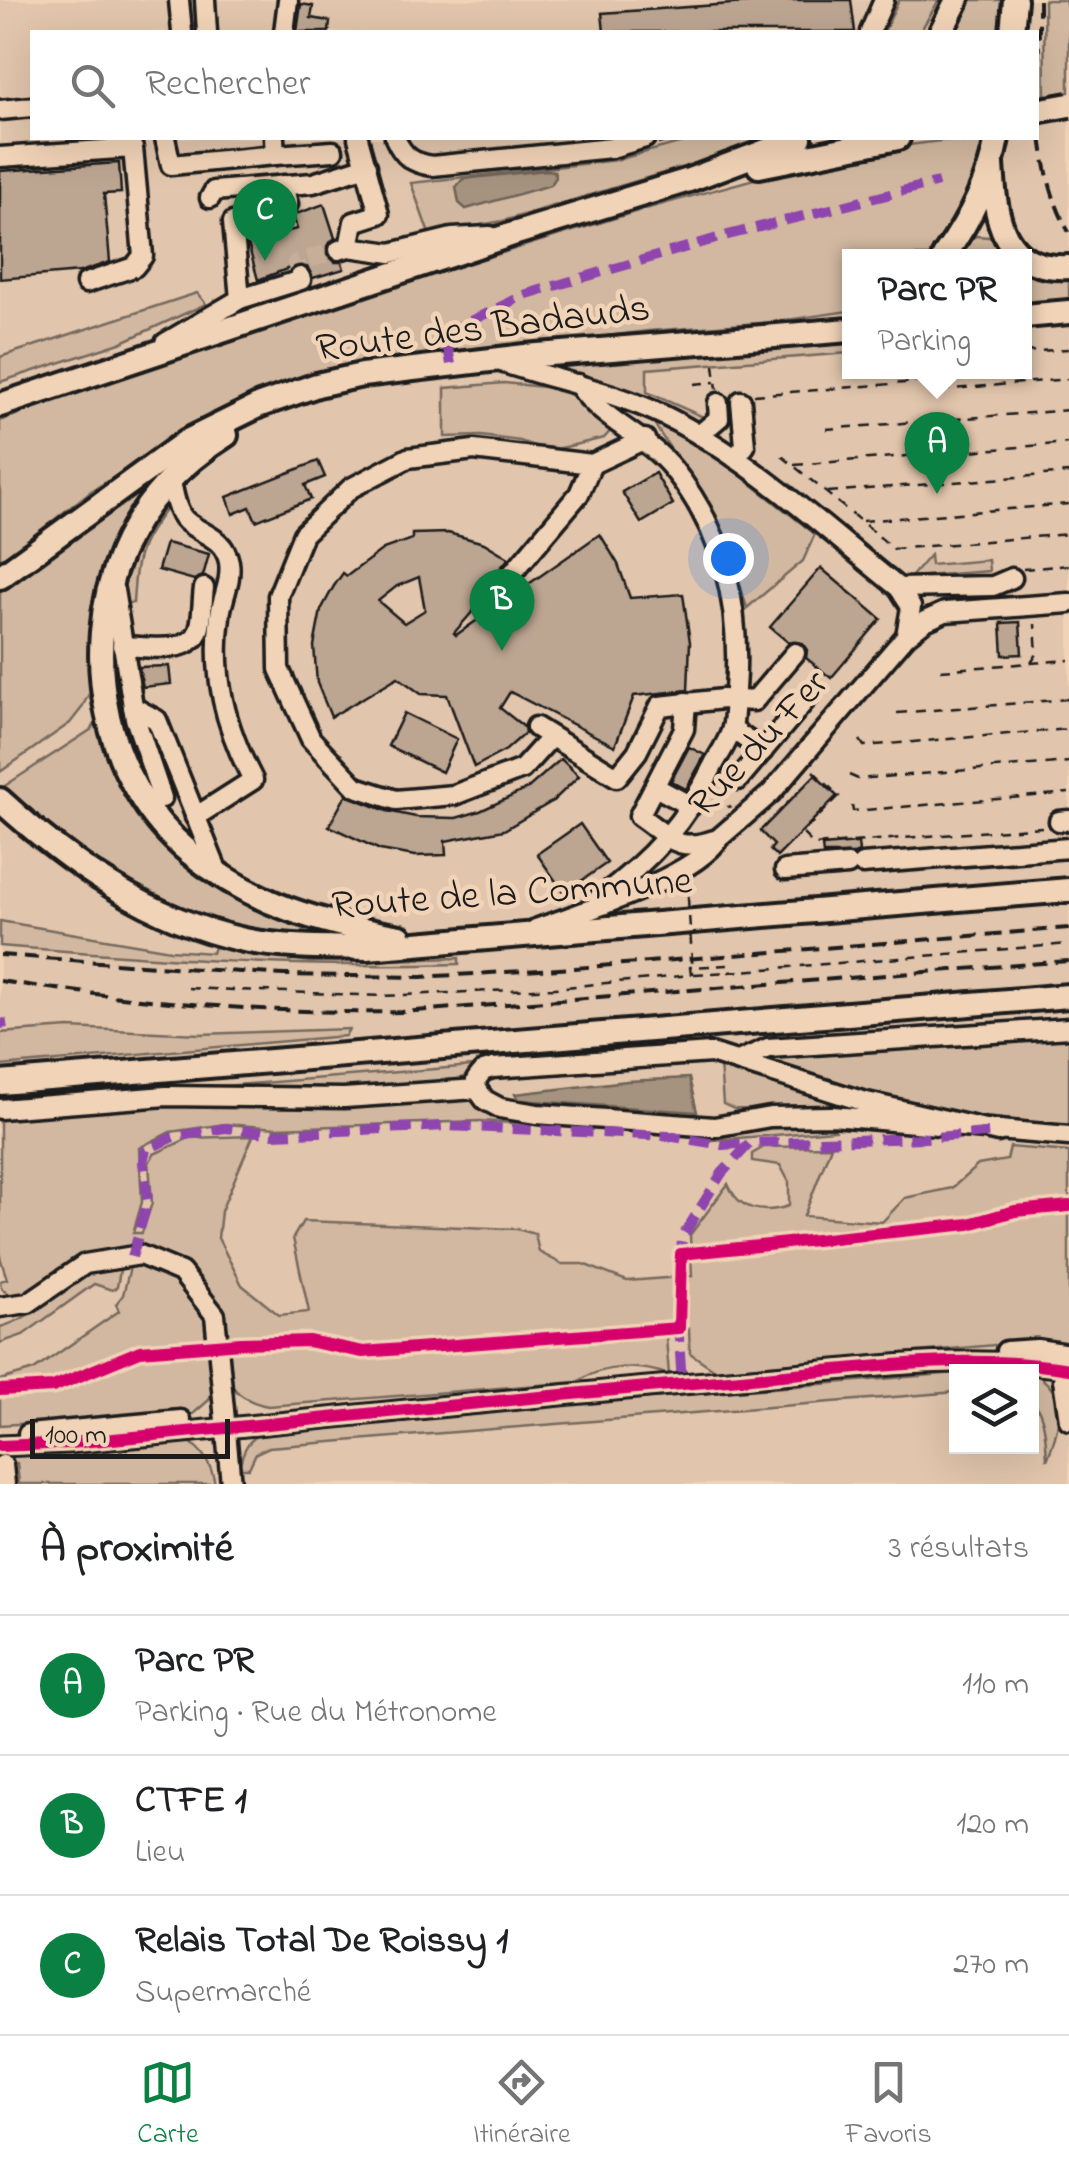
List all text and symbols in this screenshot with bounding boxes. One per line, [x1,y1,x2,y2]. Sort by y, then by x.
search box [30,30,1039,140]
text: Rechercher [145,57,311,113]
icon: search [65,58,120,113]
pin: C [232,178,298,261]
popup [842,249,1032,379]
text: Parc PR [877,263,997,319]
street label: Route des Badauds [313,280,653,380]
text: Parking [877,319,971,366]
pin: A [904,412,970,494]
your location [703,533,754,584]
pin: B [470,568,534,651]
street label: Rue du Fer [676,657,845,833]
street label: Route de la Commune [330,853,694,937]
map controls [949,1364,1039,1454]
button: layers [949,1364,1039,1454]
scale bar [30,1414,230,1458]
text: 100 m [45,1416,107,1457]
text: À proximité [40,1519,234,1580]
text: 3 résultats [889,1526,1029,1573]
text: Parc PR [135,1634,254,1690]
text: A [63,1662,82,1709]
text: 110 m [962,1662,1029,1709]
text: Parking · Rue du Métronome [135,1690,497,1737]
text: CTFE 1 [135,1774,247,1830]
text: B [62,1802,83,1849]
text: 120 m [956,1802,1029,1849]
text: Lieu [135,1830,185,1877]
text: Relais Total De Roissy 1 [135,1914,508,1970]
text: C [64,1942,81,1989]
text: 270 m [953,1942,1029,1989]
text: Supermarché [135,1970,311,2017]
tab: Carte [137,2055,198,2156]
tab: Itinéraire [473,2055,570,2156]
tab: Favoris [845,2055,932,2156]

